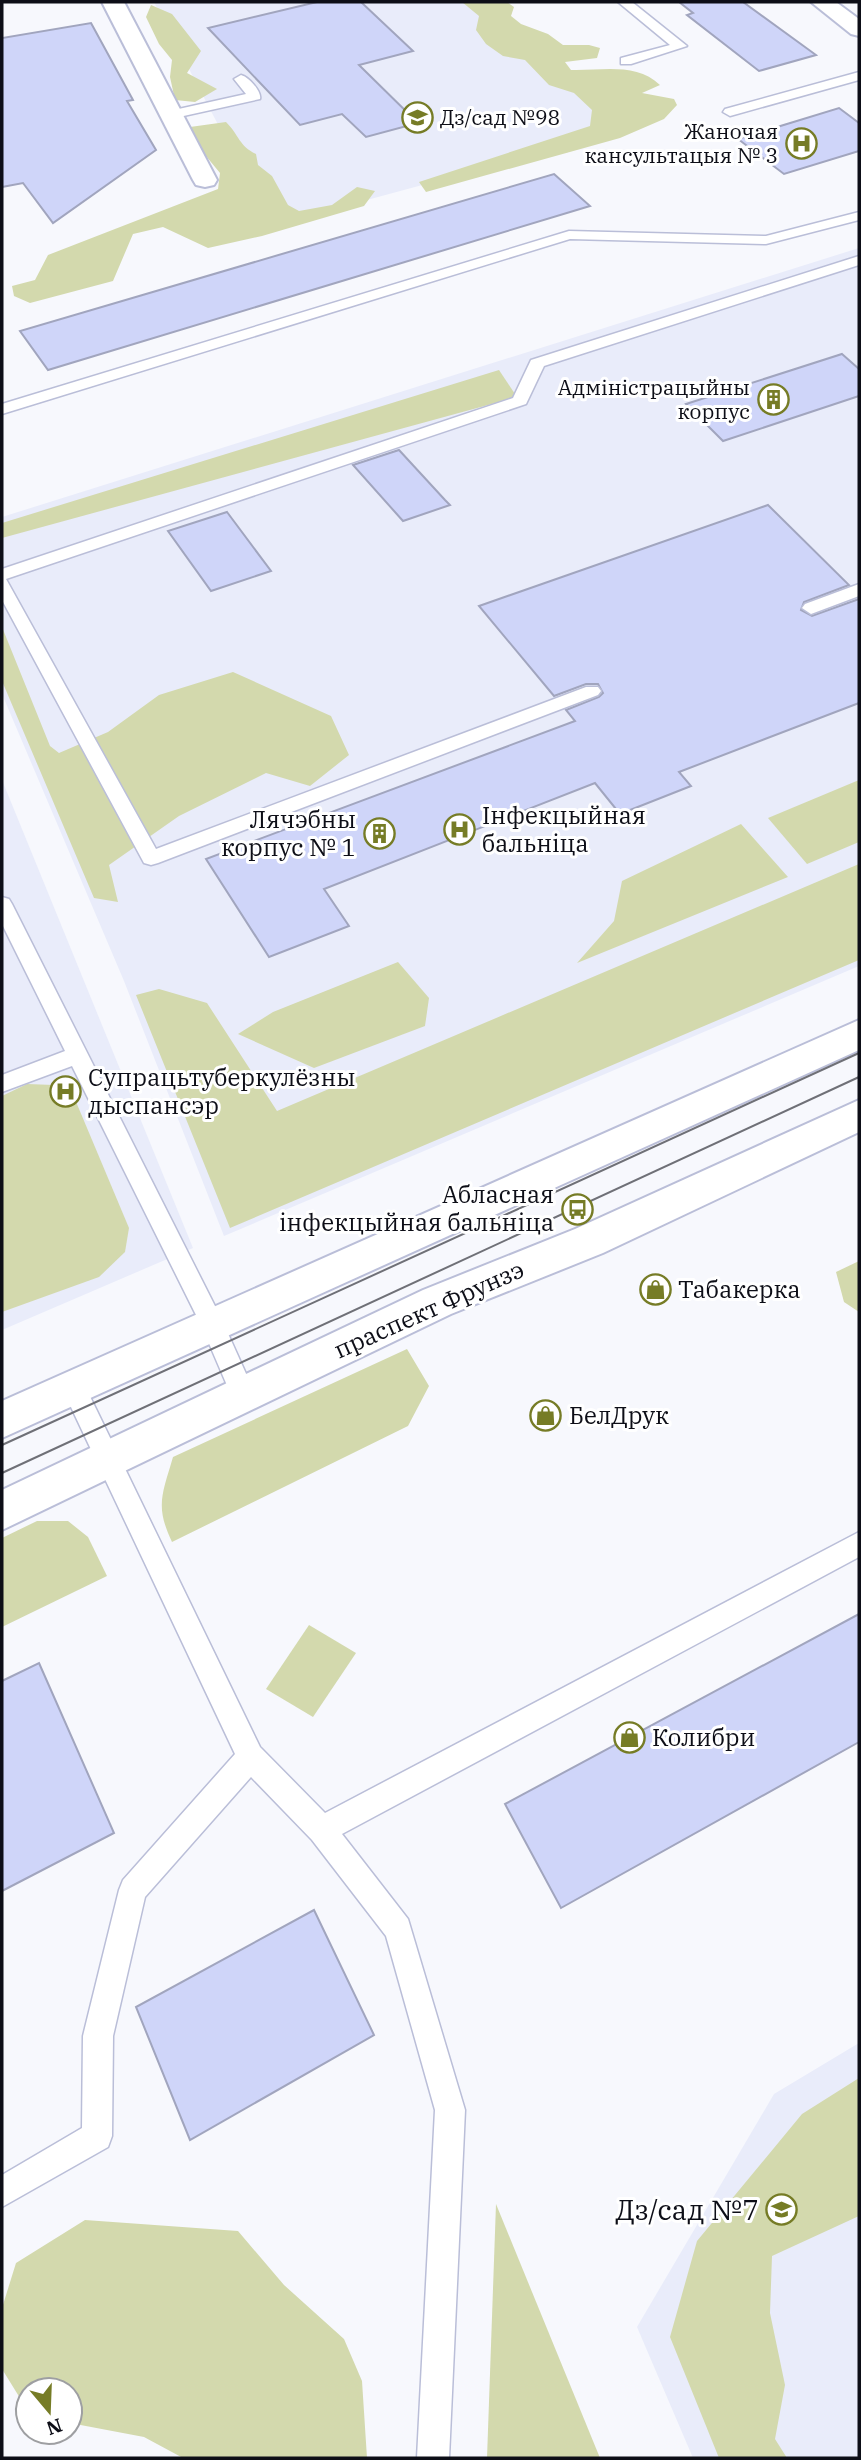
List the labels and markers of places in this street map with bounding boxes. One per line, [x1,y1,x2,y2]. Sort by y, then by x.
school or university icon: Дз/сад №98 [400,101,434,135]
place label: Дз/сад №98 [440,103,560,131]
place label: Жаночая кансультацыя № 3 [584,117,778,169]
hospital icon: Жаночая кансультацыя № 3 [784,127,818,161]
place label: Адміністрацыйны корпус [558,373,750,425]
building icon: Адміністрацыйны корпус [756,383,790,417]
place label: Інфекцыйная бальніца [482,799,646,859]
place label: Лячэбны корпус № 1 [221,803,356,863]
hospital icon: Інфекцыйная бальніца [442,813,476,847]
building icon: Лячэбны корпус № 1 [362,817,396,851]
place label: Супрацьтуберкулёзны дыспансэр [88,1061,356,1121]
hospital icon: Супрацьтуберкулёзны дыспансэр [48,1075,82,1109]
place label: Абласная інфекцыйная бальніца [279,1178,554,1238]
bus stop icon: Абласная інфекцыйная бальніца [560,1192,594,1226]
shop icon: Табакерка [638,1273,672,1307]
place label: Табакерка [678,1273,801,1305]
shop icon: БелДрук [529,1399,563,1433]
place label: БелДрук [569,1399,669,1431]
shop icon: Колибри [612,1721,646,1755]
place label: Колибри [652,1721,755,1753]
place label: Дз/сад №7 [616,2191,759,2228]
school or university icon: Дз/сад №7 [765,2193,799,2227]

